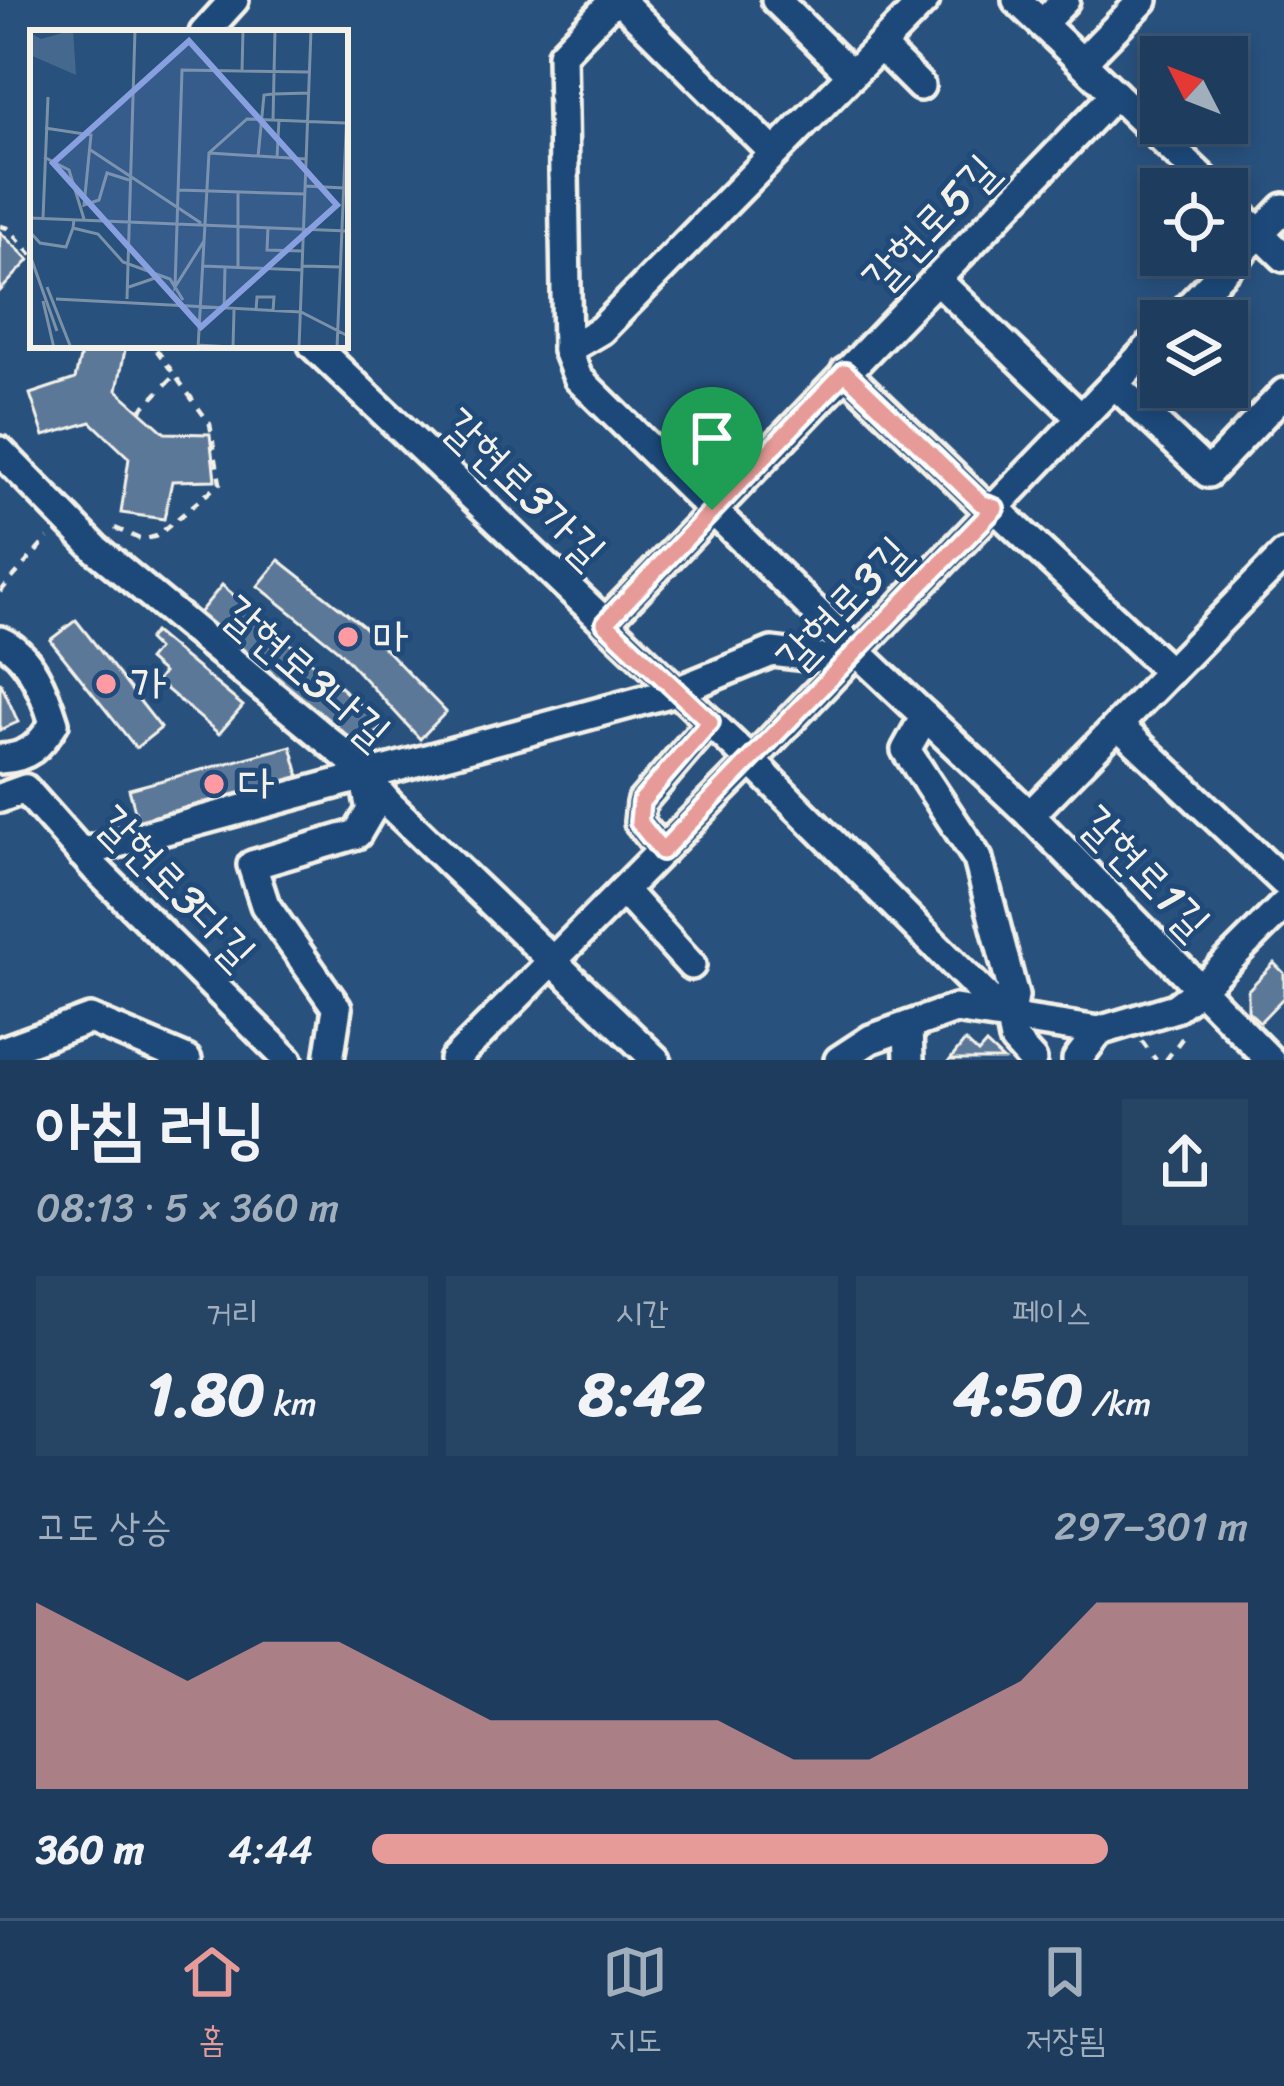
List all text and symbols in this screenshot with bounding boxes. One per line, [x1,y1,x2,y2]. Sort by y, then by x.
inset map [30,30,348,348]
north arrow [1140,36,1248,144]
map controls [1140,36,1248,408]
street label: 갈현로5길 [841,134,1019,314]
button: locate [1140,168,1248,276]
button: layers [1140,300,1248,408]
pin [661,387,763,510]
street label: 갈현로3가길 [422,388,626,588]
icon: arrive [679,405,745,471]
street label: 갈현로3길 [755,516,931,694]
street label: 갈현로3나길 [202,574,410,770]
place label: 마 [372,597,408,677]
marker: 마 [335,624,361,650]
place label: 가 [130,644,166,724]
marker: 가 [93,671,119,697]
place label: 다 [238,744,274,824]
marker: 다 [201,771,227,797]
street label: 갈현로3다길 [76,785,276,989]
street label: 갈현로1길 [1059,785,1231,959]
text: 아침 러닝 [36,1069,266,1186]
button: share [1122,1099,1248,1225]
text: 08:13 · 5 × 360 m [36,1173,339,1242]
text: 거리 [205,1284,259,1342]
text: 시간 [615,1284,669,1342]
text: 페이스 [1012,1284,1092,1342]
text: 1.80 [147,1342,265,1448]
text: 8:42 [579,1342,705,1448]
text: 4:50 [953,1342,1083,1448]
text: km [265,1375,317,1433]
text: /km [1083,1375,1151,1433]
text: 고도 상승 [36,1492,172,1561]
text: 297–301 m [1054,1492,1248,1561]
text: 360 m [36,1815,144,1884]
text: 4:44 [228,1815,313,1884]
tab: 홈 [179,1939,245,2069]
tab: 지도 [602,1939,668,2069]
tab: 저장됨 [1026,1939,1105,2069]

